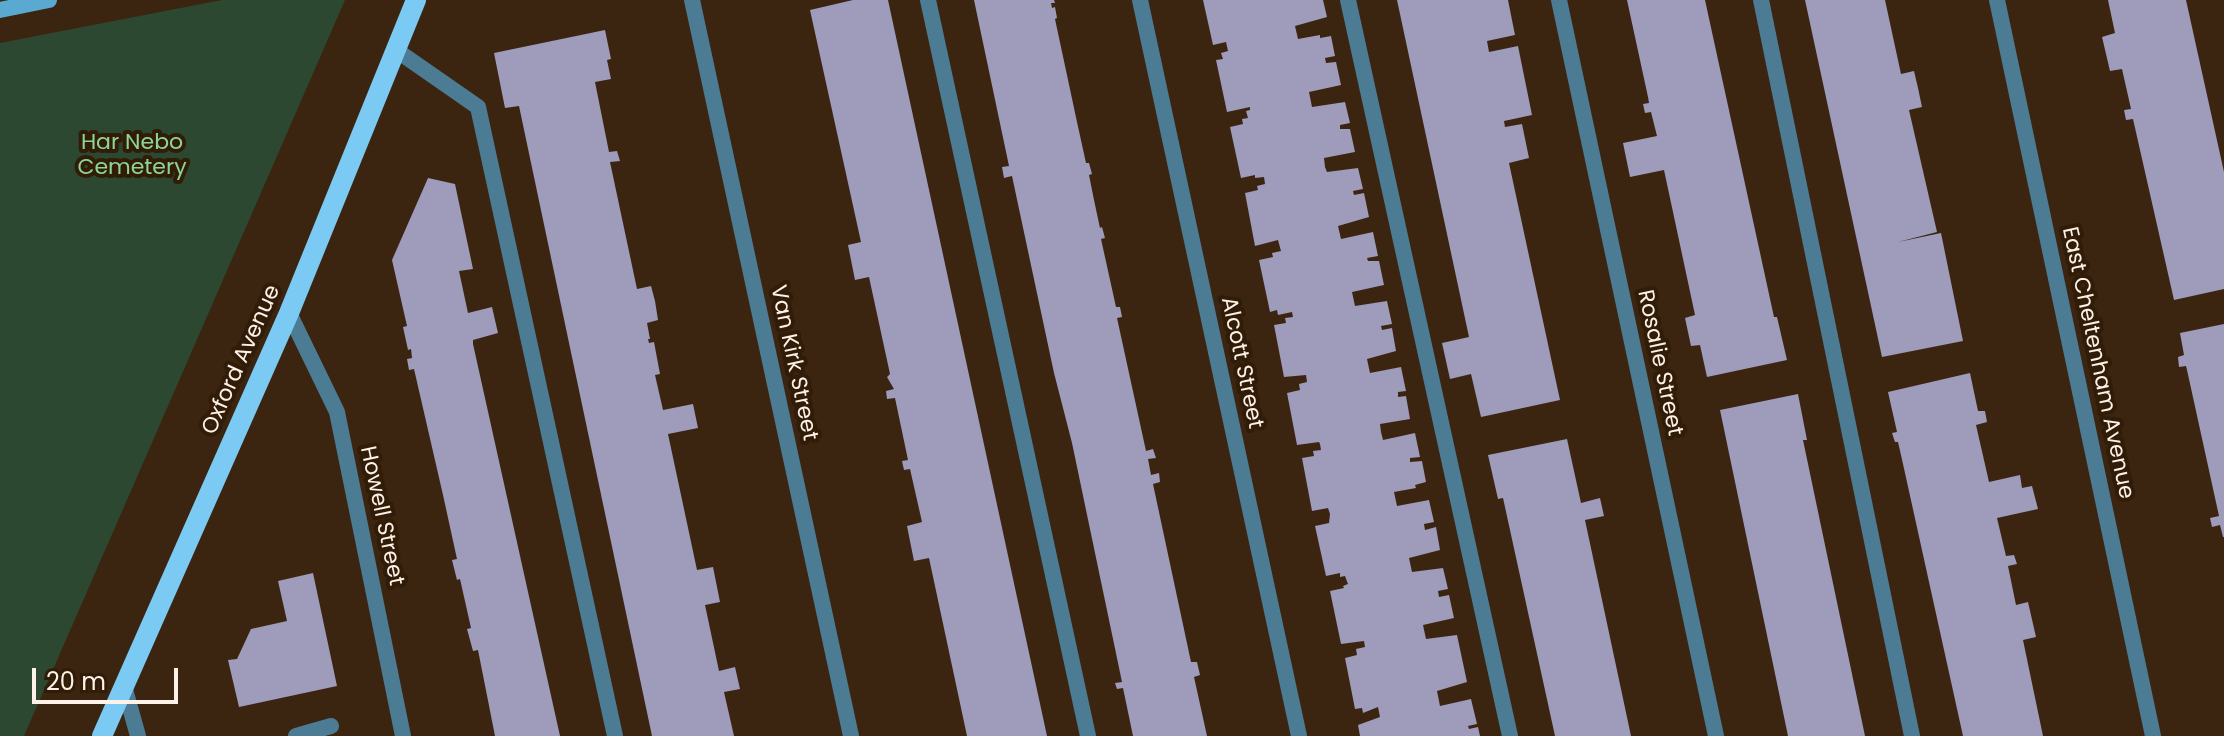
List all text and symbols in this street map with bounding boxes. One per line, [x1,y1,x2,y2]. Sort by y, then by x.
park label: Har Nebo Cemetery [77,130,187,182]
street label: East Cheltenham Avenue [2055,225,2139,501]
street label: Oxford Avenue [197,281,287,439]
street label: Van Kirk Street [764,283,822,443]
street label: Rosalie Street [1631,288,1687,438]
street label: Alcott Street [1214,295,1268,431]
street label: Howell Street [353,444,409,588]
scale bar [36,652,182,702]
text: 20 m [46,665,106,698]

